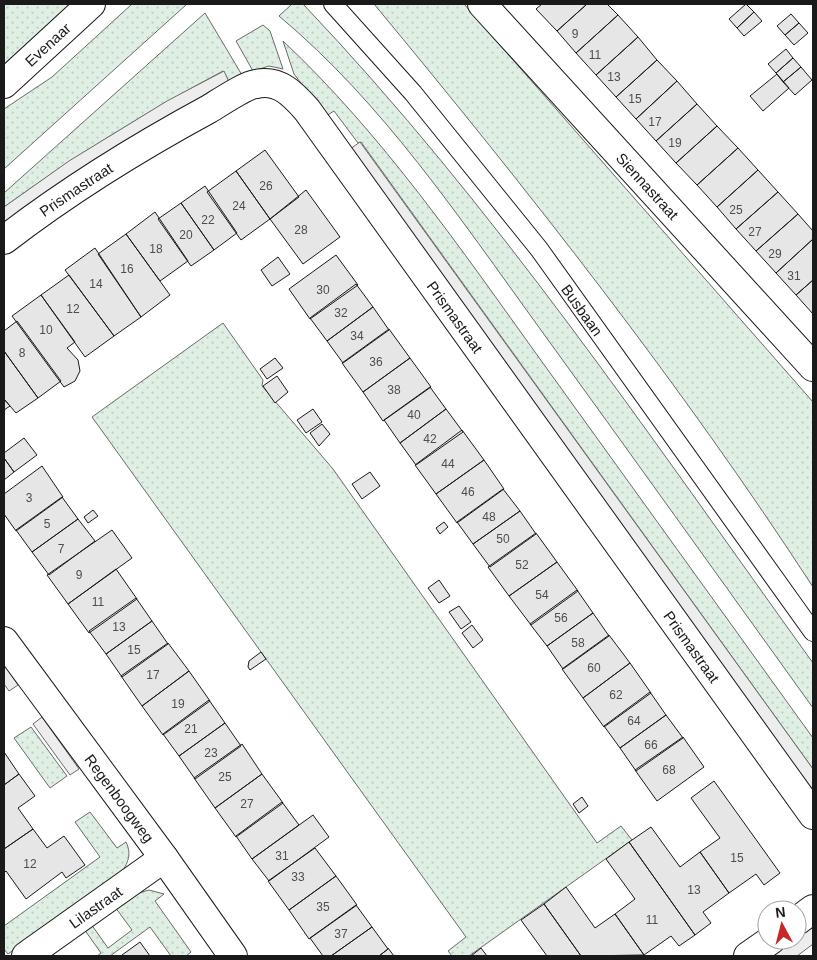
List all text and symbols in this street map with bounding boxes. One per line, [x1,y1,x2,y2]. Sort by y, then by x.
street label: Evenaar [21,19,74,69]
house number: 9 [572,27,579,41]
house number: 11 [589,48,602,62]
house number: 13 [607,70,621,84]
house number: 15 [628,92,642,106]
house number: 17 [648,115,662,129]
house number: 19 [668,136,682,150]
street label: Siennastraat [613,149,683,223]
street label: Prismastraat [36,158,116,220]
house number: 26 [259,179,273,193]
house number: 24 [232,199,246,213]
house number: 25 [729,203,743,217]
house number: 22 [201,213,215,227]
house number: 28 [294,223,308,237]
house number: 27 [748,225,762,239]
house number: 20 [179,228,193,242]
house number: 18 [149,242,163,256]
house number: 29 [768,247,782,261]
house number: 16 [120,262,134,276]
house number: 31 [787,269,801,283]
house number: 14 [89,277,103,291]
street label: Prismastraat [424,278,487,357]
street label: Busbaan [558,281,607,339]
house number: 30 [316,283,330,297]
house number: 12 [66,302,80,316]
house number: 32 [334,306,348,320]
house number: 10 [39,323,53,337]
house number: 34 [350,329,364,343]
house number: 8 [19,346,26,360]
house number: 36 [369,355,383,369]
house number: 38 [387,383,401,397]
house number: 40 [407,408,421,422]
house number: 42 [423,432,437,446]
house number: 44 [441,457,455,471]
house number: 46 [461,485,475,499]
house number: 3 [26,491,33,505]
house number: 48 [482,510,496,524]
house number: 5 [44,517,51,531]
house number: 50 [496,532,510,546]
house number: 7 [58,542,65,556]
house number: 52 [515,558,529,572]
house number: 9 [76,568,83,582]
house number: 54 [535,588,549,602]
house number: 11 [92,595,105,609]
street label: Prismastraat [661,607,724,686]
house number: 56 [554,611,568,625]
house number: 13 [112,620,126,634]
house number: 58 [571,636,585,650]
house number: 15 [127,643,141,657]
house number: 60 [587,661,601,675]
house number: 17 [146,668,160,682]
house number: 62 [609,688,623,702]
house number: 19 [171,697,185,711]
house number: 64 [627,714,641,728]
house number: 21 [184,722,198,736]
house number: 66 [644,738,658,752]
house number: 23 [204,746,218,760]
street label: Regenboogweg [82,751,158,845]
house number: 68 [662,763,676,777]
house number: 25 [218,770,232,784]
house number: 27 [240,797,254,811]
house number: 31 [275,849,289,863]
house number: 15 [730,851,744,865]
house number: 12 [23,857,37,871]
house number: 33 [291,870,305,884]
street label: Lilastraat [66,882,126,931]
house number: 13 [687,883,701,897]
house number: 35 [316,900,330,914]
north arrow [757,900,807,950]
text: N [774,904,786,921]
house number: 11 [646,913,659,927]
house number: 37 [334,927,348,941]

